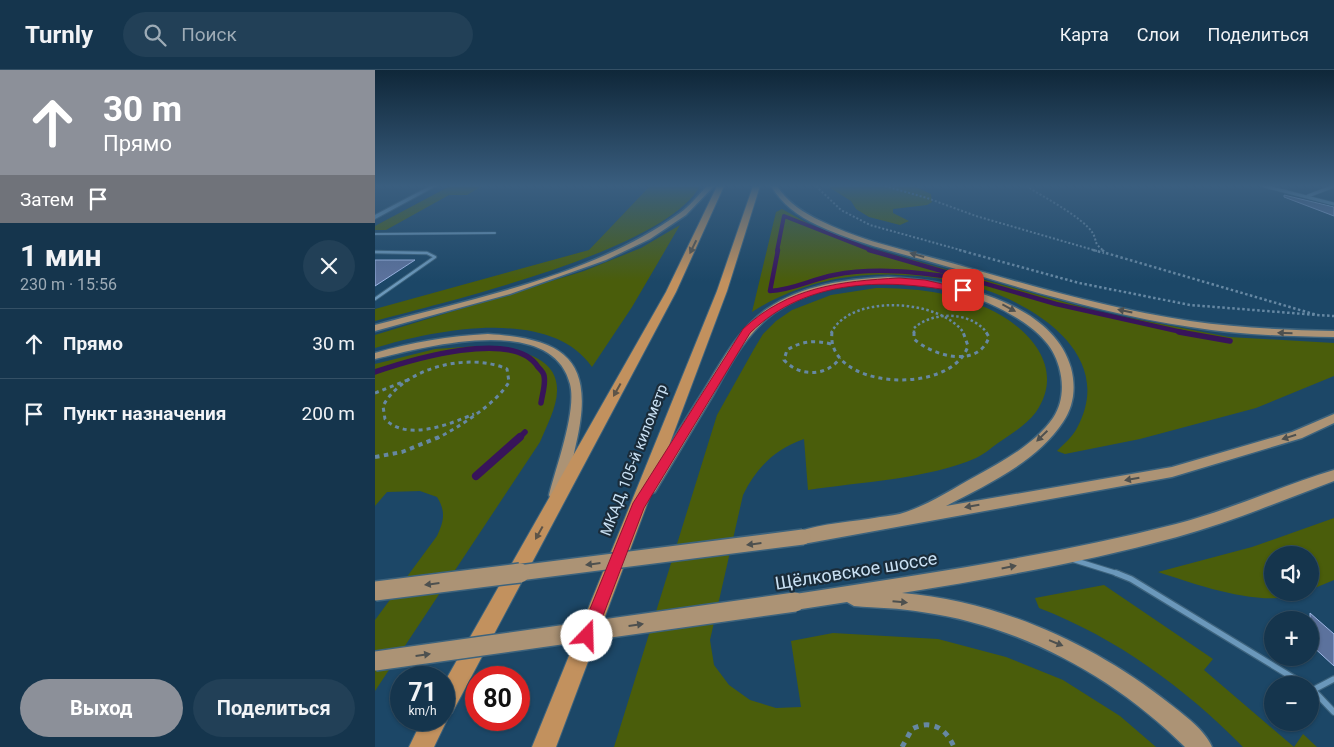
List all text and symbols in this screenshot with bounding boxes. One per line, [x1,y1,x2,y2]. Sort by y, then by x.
search box [123,12,473,57]
text: Turnly [25,21,93,49]
icon: search [141,21,169,49]
text: Поиск [181,23,237,46]
text: Карта [1060,24,1109,45]
text: Слои [1137,24,1180,45]
text: Поделиться [1208,24,1309,45]
text: 30 m [103,89,182,130]
icon: ahead [20,90,85,155]
text: Прямо [103,131,172,156]
icon: arrive [84,185,112,213]
text: Затем [20,188,74,211]
text: 1 мин [20,238,101,273]
one-way arrow [689,239,697,254]
button: close [303,240,355,292]
one-way arrow [909,251,924,259]
pin [942,269,984,311]
text: 230 m · 15:56 [20,275,117,294]
icon: arrive [949,276,977,304]
one-way arrow [1001,304,1016,312]
one-way arrow [1116,306,1132,314]
one-way arrow [1277,329,1293,337]
icon: ahead [20,330,48,358]
text: Прямо [63,332,123,355]
text: 30 m [312,332,355,355]
street label: МКАД, 105-й километр [597,382,671,538]
one-way arrow [613,383,621,397]
icon: arrive [20,400,48,428]
text: Пункт назначения [63,402,226,425]
text: 200 m [302,402,355,425]
one-way arrow [1037,430,1049,442]
one-way arrow [1282,434,1297,442]
one-way arrow [1124,475,1140,483]
one-way arrow [964,503,980,511]
one-way arrow [535,525,543,540]
one-way arrow [746,540,762,548]
map controls [1264,546,1319,731]
button: sound [1264,546,1319,601]
street label: Щёлковское шоссе [773,547,939,594]
one-way arrow [585,560,601,568]
one-way arrow [1001,562,1017,570]
one-way arrow [424,580,440,588]
one-way arrow [892,598,908,606]
position arrow [560,609,612,661]
button: + [1264,611,1319,666]
one-way arrow [628,620,644,628]
one-way arrow [1049,639,1064,647]
one-way arrow [416,650,432,658]
speed limit sign: 80 [465,666,530,731]
button: − [1264,676,1319,731]
text: 71 [408,678,437,707]
button: Выход [20,679,183,737]
button: Поделиться [193,679,355,737]
text: km/h [408,704,437,718]

